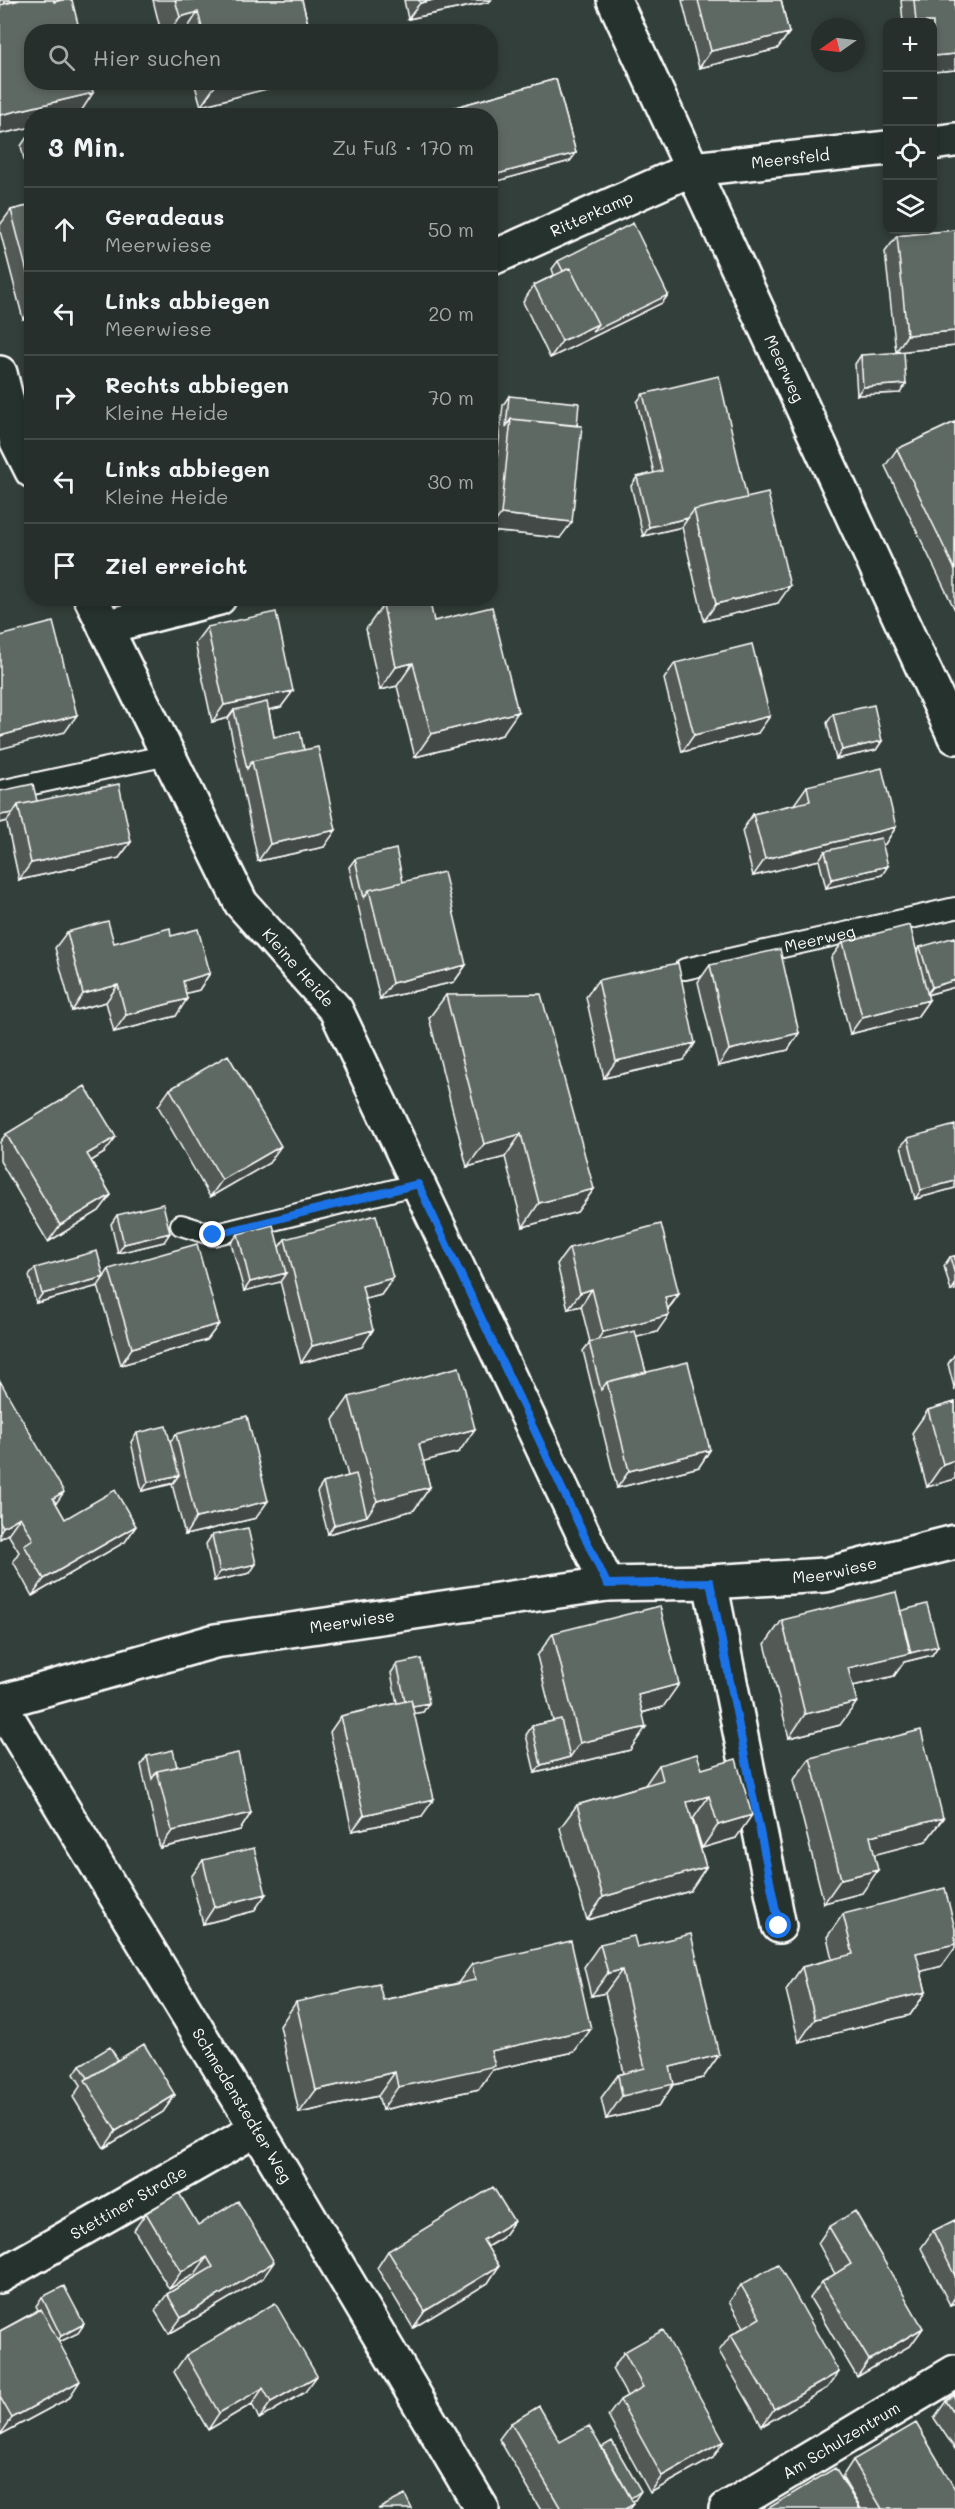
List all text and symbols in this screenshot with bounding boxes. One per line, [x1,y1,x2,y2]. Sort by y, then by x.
north arrow [811,18,865,72]
map controls [883,18,937,234]
button: + [883,18,937,72]
search box [24,24,498,90]
icon: search [45,41,78,74]
text: Hier suchen [93,43,221,72]
button: − [883,72,937,126]
button: locate [883,126,937,180]
text: 3 Min. [48,130,126,164]
text: Zu Fuß · 170 m [332,134,474,160]
street label: Meersfeld [750,143,831,173]
button: layers [883,180,937,234]
street label: Ritterkamp [547,186,636,241]
text: Geradeaus [105,202,224,231]
icon: ahead [48,213,81,246]
text: 50 m [428,216,474,242]
text: Meerwiese [105,231,212,257]
text: Links abbiegen [105,286,270,315]
icon: left [48,297,81,330]
text: 20 m [428,300,474,326]
text: Meerwiese [105,315,212,341]
street label: Meerweg [760,331,810,405]
text: Rechts abbiegen [105,370,289,399]
icon: right [48,381,81,414]
text: 70 m [428,384,474,410]
text: Kleine Heide [105,399,228,425]
text: Links abbiegen [105,454,270,483]
icon: left [48,465,81,498]
text: 30 m [428,468,474,494]
text: Kleine Heide [105,483,228,509]
icon: arrive [48,549,81,582]
text: Ziel erreicht [105,551,247,580]
street label: Meerweg [782,920,857,956]
street label: Kleine Heide [258,923,339,1011]
route end [199,1221,225,1247]
street label: Meerwiese [792,1551,879,1587]
street label: Meerwiese [308,1604,396,1637]
route start [765,1912,791,1938]
street label: Schmedenstedter Weg [188,2024,297,2186]
street label: Stettiner Straße [66,2160,190,2244]
street label: Am Schulzentrum [778,2396,903,2483]

